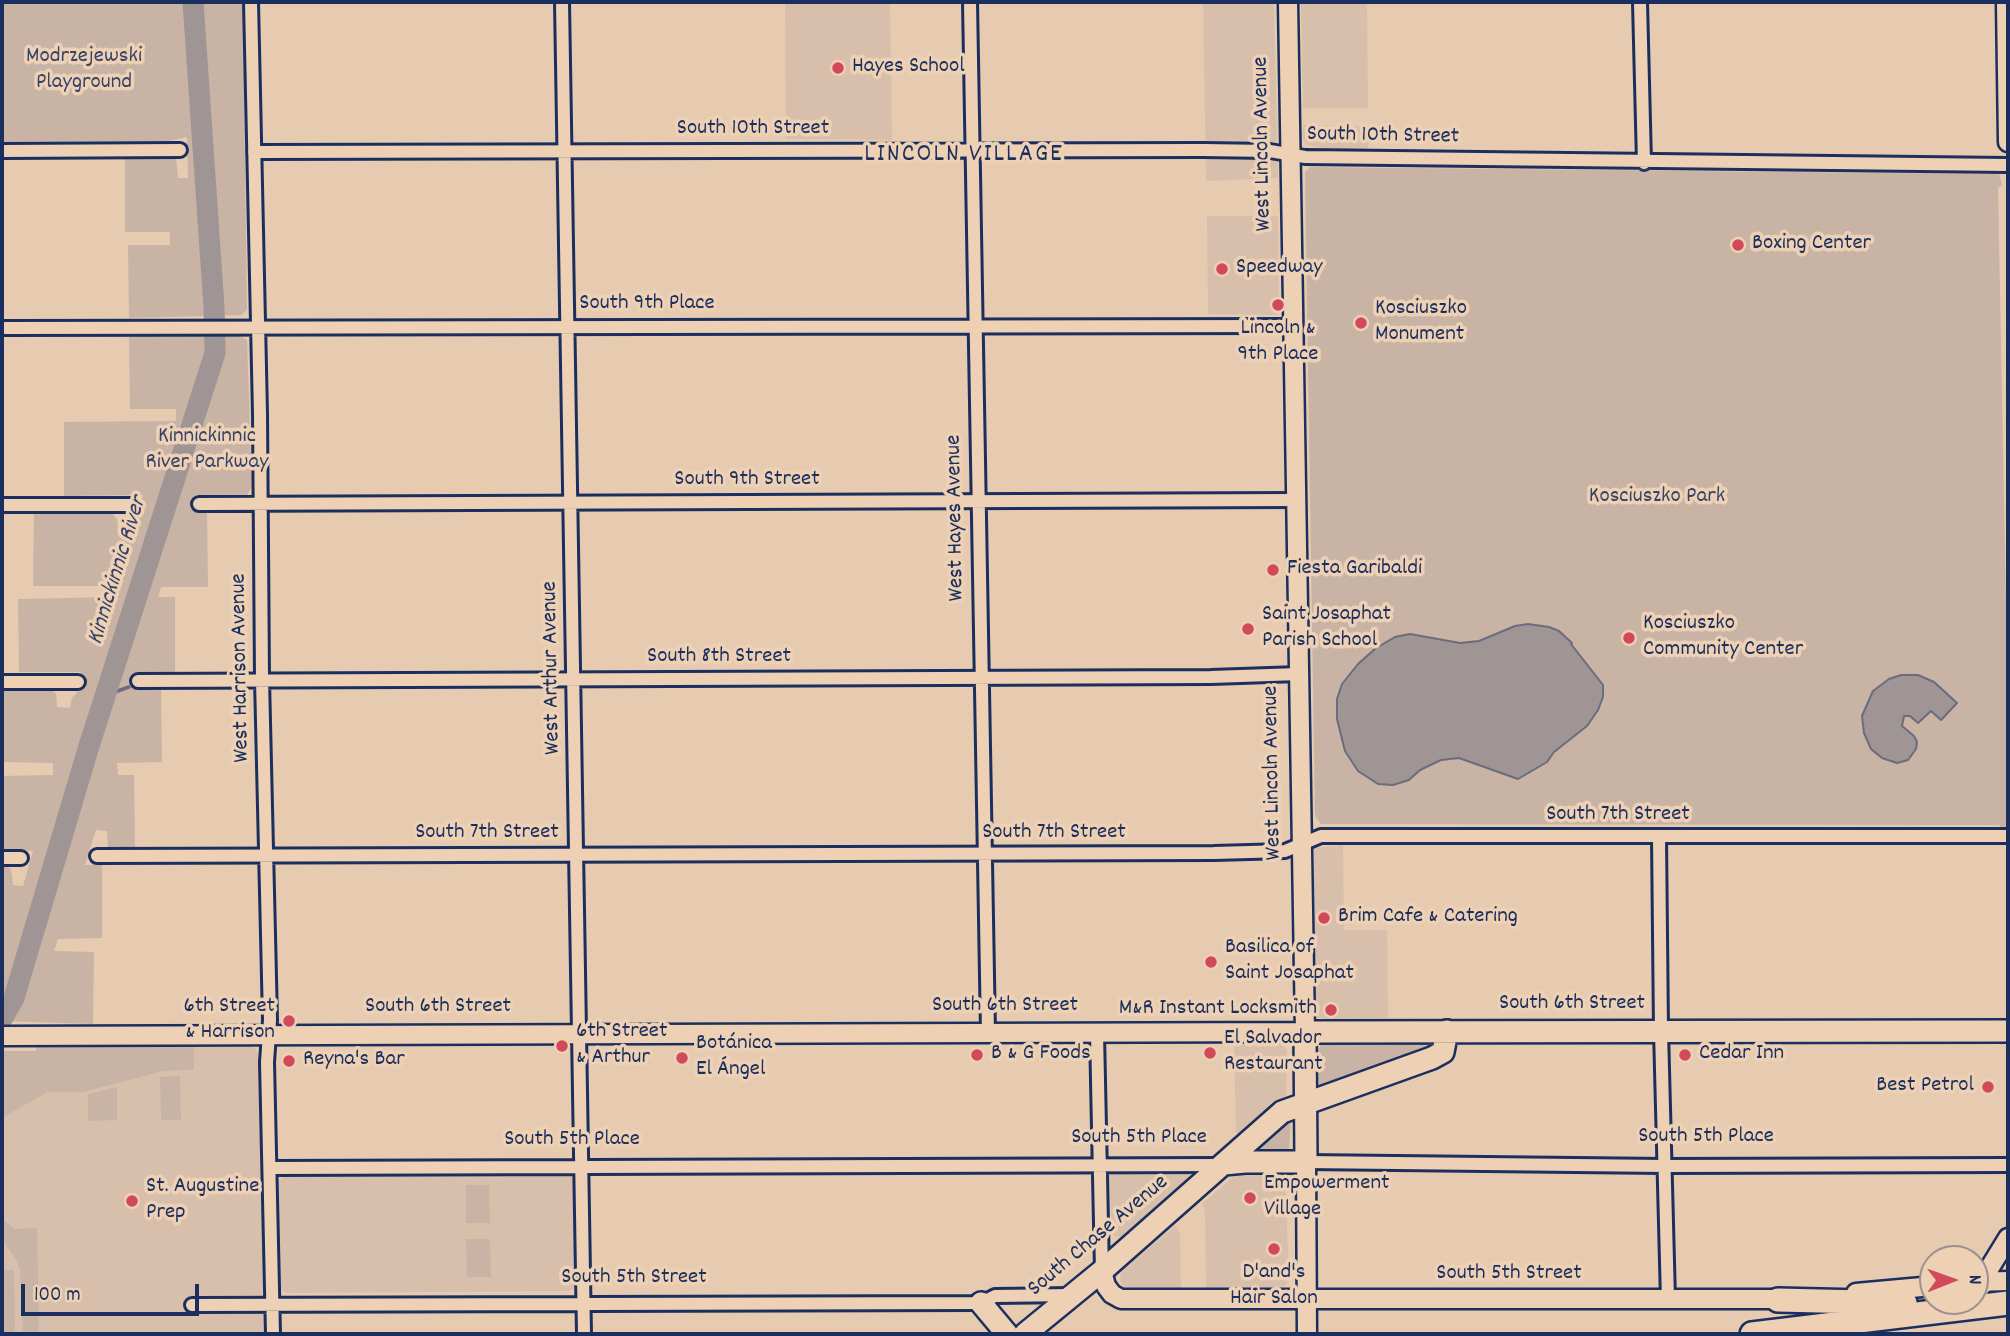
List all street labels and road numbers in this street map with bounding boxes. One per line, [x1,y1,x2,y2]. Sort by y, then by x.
street label: West Lincoln Avenue [1249,56,1279,232]
street label: South 10th Street [677,116,829,144]
street label: South 10th Street [1307,122,1459,152]
street label: South 9th Place [579,291,715,319]
street label: West Hayes Avenue [942,434,972,602]
street label: South 9th Street [674,467,820,495]
street label: West Harrison Avenue [227,573,257,763]
street label: West Arthur Avenue [538,581,568,755]
street label: South 8th Street [647,644,791,672]
street label: West Lincoln Avenue [1259,685,1289,861]
street label: South 7th Street [1546,802,1690,830]
street label: South 7th Street [415,820,559,848]
street label: South 7th Street [982,820,1126,848]
street label: South 6th Street [1499,991,1645,1019]
street label: South 6th Street [932,993,1078,1021]
street label: South 6th Street [365,994,511,1022]
street label: South 5th Place [1638,1124,1774,1152]
street label: South 5th Place [1071,1125,1207,1153]
street label: South 5th Place [504,1127,640,1155]
street label: South Chase Avenue [1023,1170,1175,1304]
street label: South 5th Street [1436,1261,1582,1289]
street label: South 5th Street [561,1265,707,1293]

